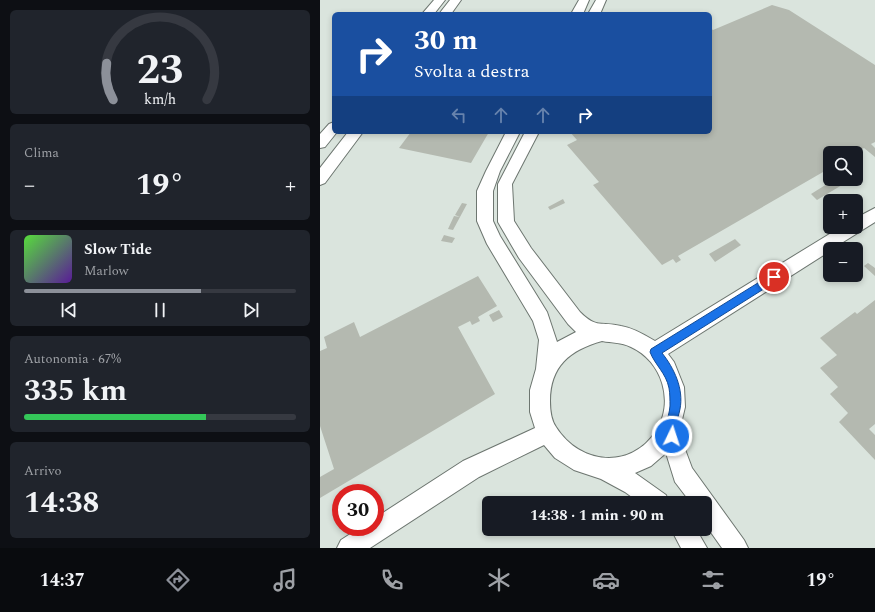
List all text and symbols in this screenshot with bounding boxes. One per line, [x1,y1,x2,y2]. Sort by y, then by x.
text: 30 m [414,19,478,62]
icon: right [348,28,400,80]
text: 23 [137,39,183,102]
text: Svolta a destra [414,58,530,85]
text: km/h [144,89,176,111]
icon: left [448,104,470,126]
icon: ahead [490,104,512,126]
icon: ahead [532,104,554,126]
icon: right [574,104,596,126]
text: Clima [24,143,59,163]
map controls [823,146,863,282]
button: search [823,146,863,186]
text: 19° [136,162,184,208]
text: − [24,169,35,202]
text: + [285,169,296,202]
button: + [823,194,863,234]
text: Slow Tide [84,238,152,261]
button: − [823,242,863,282]
pin [757,260,791,294]
text: Marlow [84,261,129,281]
icon: arrive [763,266,785,288]
icon: previous [58,299,80,321]
icon: pause [149,299,171,321]
icon: next [240,299,262,321]
text: Autonomia · 67% [24,349,121,369]
text: 335 km [24,368,127,414]
position arrow [651,415,693,457]
text: Arrivo [24,461,61,481]
text: 14:38 [24,480,99,526]
speed limit sign: 30 [332,484,384,536]
text: 14:38 · 1 min · 90 m [530,504,664,527]
icon: directions [164,566,192,594]
icon: music [271,566,299,594]
icon: phone [378,566,406,594]
icon: climate [485,566,513,594]
icon: car [592,566,620,594]
icon: filters [699,566,727,594]
text: 14:37 [40,567,85,594]
text: 19° [806,567,835,594]

